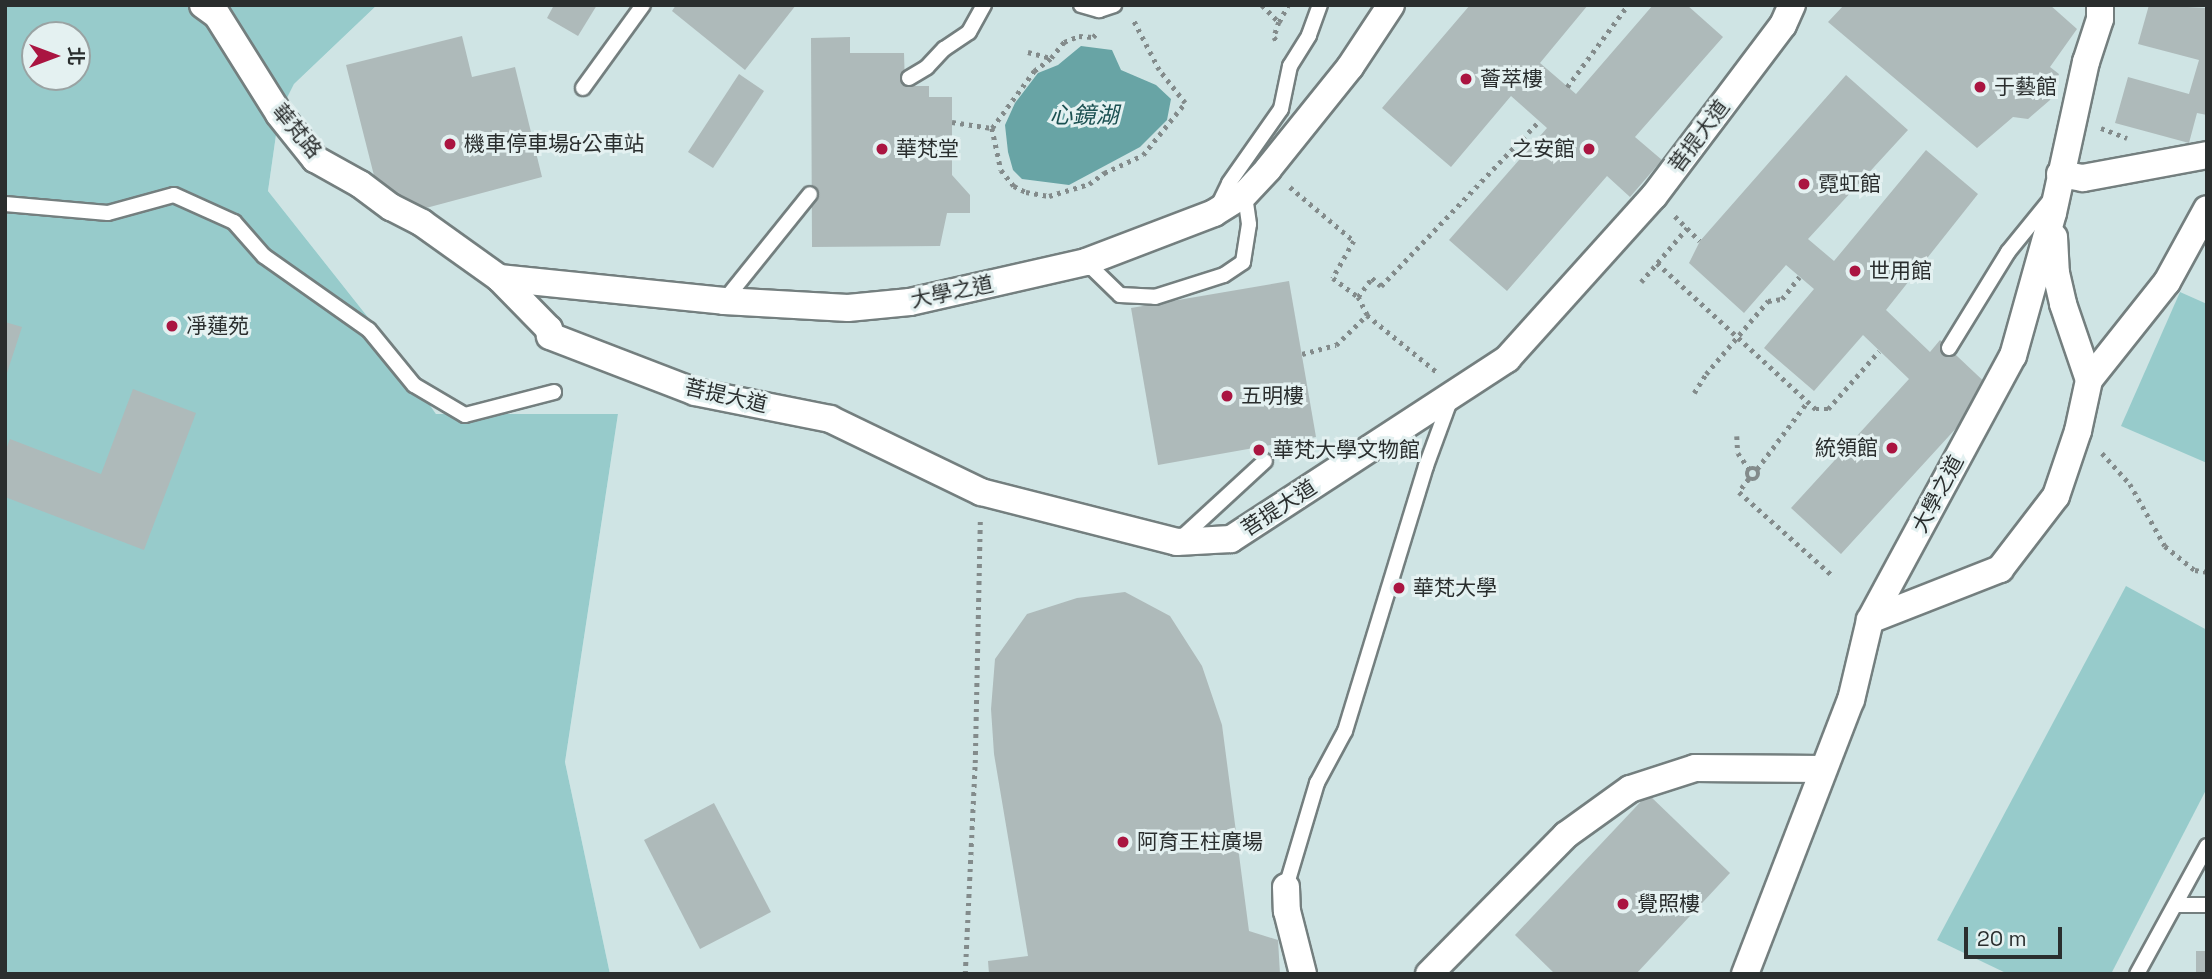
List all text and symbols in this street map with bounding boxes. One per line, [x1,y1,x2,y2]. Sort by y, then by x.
north arrow [21,21,91,91]
text: 北 [63,46,88,66]
place label: 薈萃樓 [1480,66,1543,92]
marker: 薈萃樓 [1458,71,1474,87]
place label: 于藝館 [1994,74,2057,100]
marker: 于藝館 [1972,79,1988,95]
street label: 菩提大道 [1664,95,1734,177]
street label: 華梵路 [267,99,327,163]
water label: 心鏡湖 [1050,101,1118,129]
place label: 機車停車場&公車站 [464,131,645,157]
marker: 機車停車場&公車站 [442,136,458,152]
place label: 華梵堂 [896,136,959,162]
place label: 之安館 [1512,136,1575,162]
marker: 華梵堂 [874,141,890,157]
marker: 之安館 [1581,141,1597,157]
place label: 霓虹館 [1818,171,1881,197]
marker: 霓虹館 [1796,176,1812,192]
place label: 世用館 [1869,258,1932,284]
marker: 世用館 [1847,263,1863,279]
street label: 大學之道 [908,271,996,313]
place label: 凈蓮苑 [186,313,249,339]
marker: 凈蓮苑 [164,318,180,334]
street label: 菩提大道 [682,374,770,418]
place label: 五明樓 [1241,383,1304,409]
marker: 五明樓 [1219,388,1235,404]
place label: 統領館 [1815,435,1878,461]
place label: 華梵大學文物館 [1273,437,1420,463]
marker: 統領館 [1884,440,1900,456]
marker: 華梵大學文物館 [1251,442,1267,458]
street label: 大學之道 [1907,451,1969,537]
street label: 菩提大道 [1237,475,1321,541]
place label: 華梵大學 [1413,575,1497,601]
marker: 華梵大學 [1391,580,1407,596]
place label: 阿育王柱廣場 [1137,829,1263,855]
marker: 阿育王柱廣場 [1115,834,1131,850]
place label: 覺照樓 [1637,891,1700,917]
marker: 覺照樓 [1615,896,1631,912]
scale bar [1967,912,2065,956]
text: 20 m [1977,925,2027,952]

